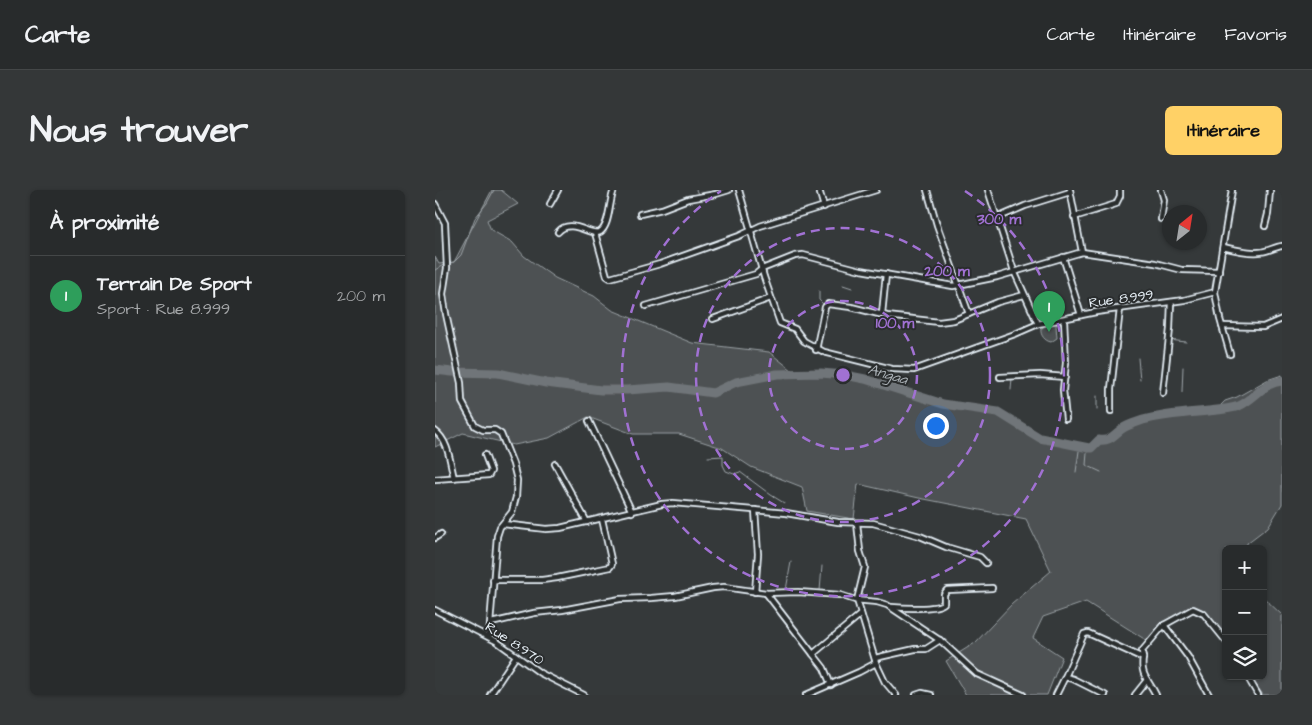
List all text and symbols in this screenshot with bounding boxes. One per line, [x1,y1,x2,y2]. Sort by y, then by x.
text: Carte [25,18,90,52]
text: Carte [1046,22,1095,47]
text: Itinéraire [1123,22,1196,47]
text: Favoris [1224,22,1287,47]
text: Nous trouver [30,106,248,155]
button: Itinéraire [1165,106,1282,155]
north arrow [1162,205,1207,250]
text: À proximité [50,208,159,237]
text: 300 m [976,209,1021,230]
text: 200 m [923,261,970,282]
text: Terrain De Sport [97,271,252,298]
text: 1 [65,285,67,307]
text: 200 m [337,285,385,307]
street label: Rue 8.999 [1087,285,1155,313]
pin: 1 [1033,291,1065,332]
text: Sport · Rue 8.999 [97,298,230,320]
text: 100 m [876,313,915,334]
water label: Angaa [865,359,911,391]
centre of rings [834,366,852,384]
your location [923,413,949,439]
map controls [1222,545,1267,680]
button: + [1222,545,1267,590]
button: − [1222,590,1267,635]
street label: Rue 8.970 [481,617,548,670]
button: layers [1222,635,1267,680]

